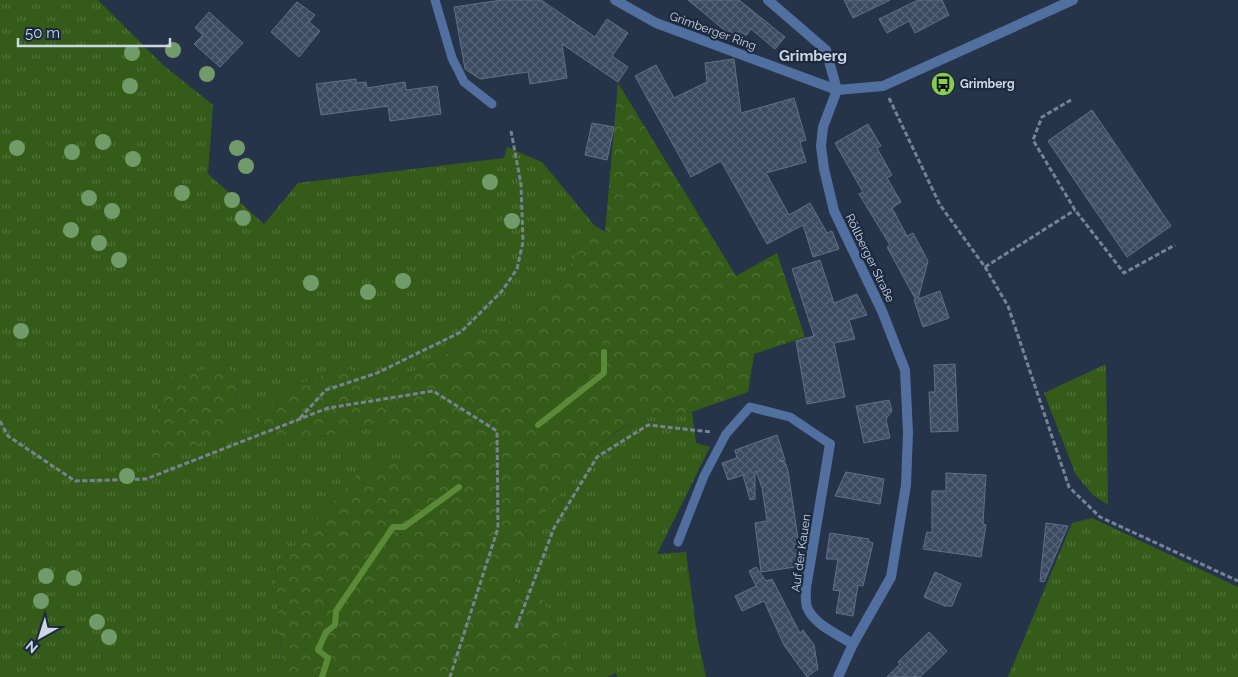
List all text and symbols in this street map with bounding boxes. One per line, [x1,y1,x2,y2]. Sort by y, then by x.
street label: Grimberger Ring [668,9,758,53]
scale bar [18,15,170,47]
text: 50 m [25,24,60,42]
district label: Grimberg [779,47,847,65]
bus stop icon: Grimberg [930,71,956,97]
place label: Grimberg [960,77,1015,91]
street label: Röllberger Straße [842,211,898,305]
street label: Auf der Kauen [789,513,813,593]
north arrow [15,612,65,662]
text: N [23,638,41,657]

